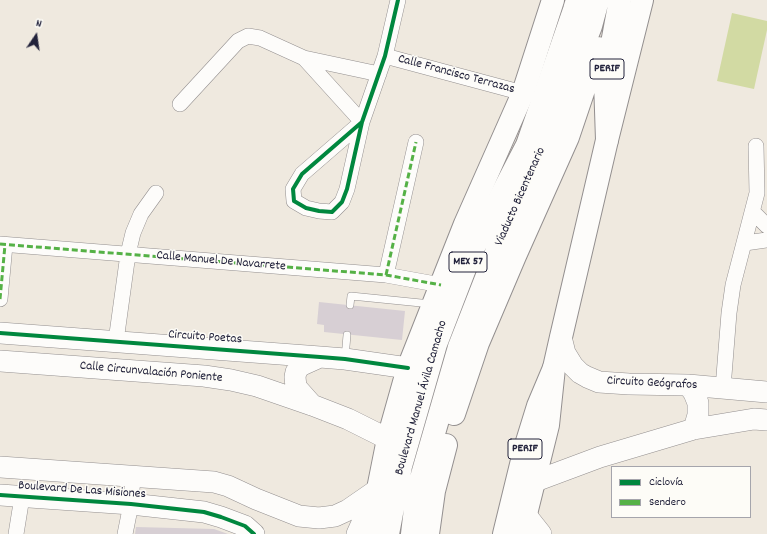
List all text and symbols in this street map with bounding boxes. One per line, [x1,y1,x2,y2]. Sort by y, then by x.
north arrow [16,16,56,56]
text: N [34,16,43,33]
street label: Calle Francisco Terrazas [396,52,516,98]
road number: PERIF [590,59,624,79]
street label: Viaducto Bicentenario [492,145,550,249]
street label: Calle Manuel De Navarrete [156,249,286,275]
road number: MEX 57 [449,252,487,272]
street label: Boulevard Manuel Ávila Camacho [392,319,452,477]
street label: Circuito Poetas [167,328,243,348]
street label: Calle Circunvalación Poniente [79,359,223,387]
street label: Circuito Geógrafos [606,374,698,394]
road number: PERIF [508,439,542,459]
legend [611,466,751,518]
text: Ciclovía [649,474,683,491]
street label: Boulevard De Las Misiones [18,479,146,503]
text: Sendero [649,494,686,511]

